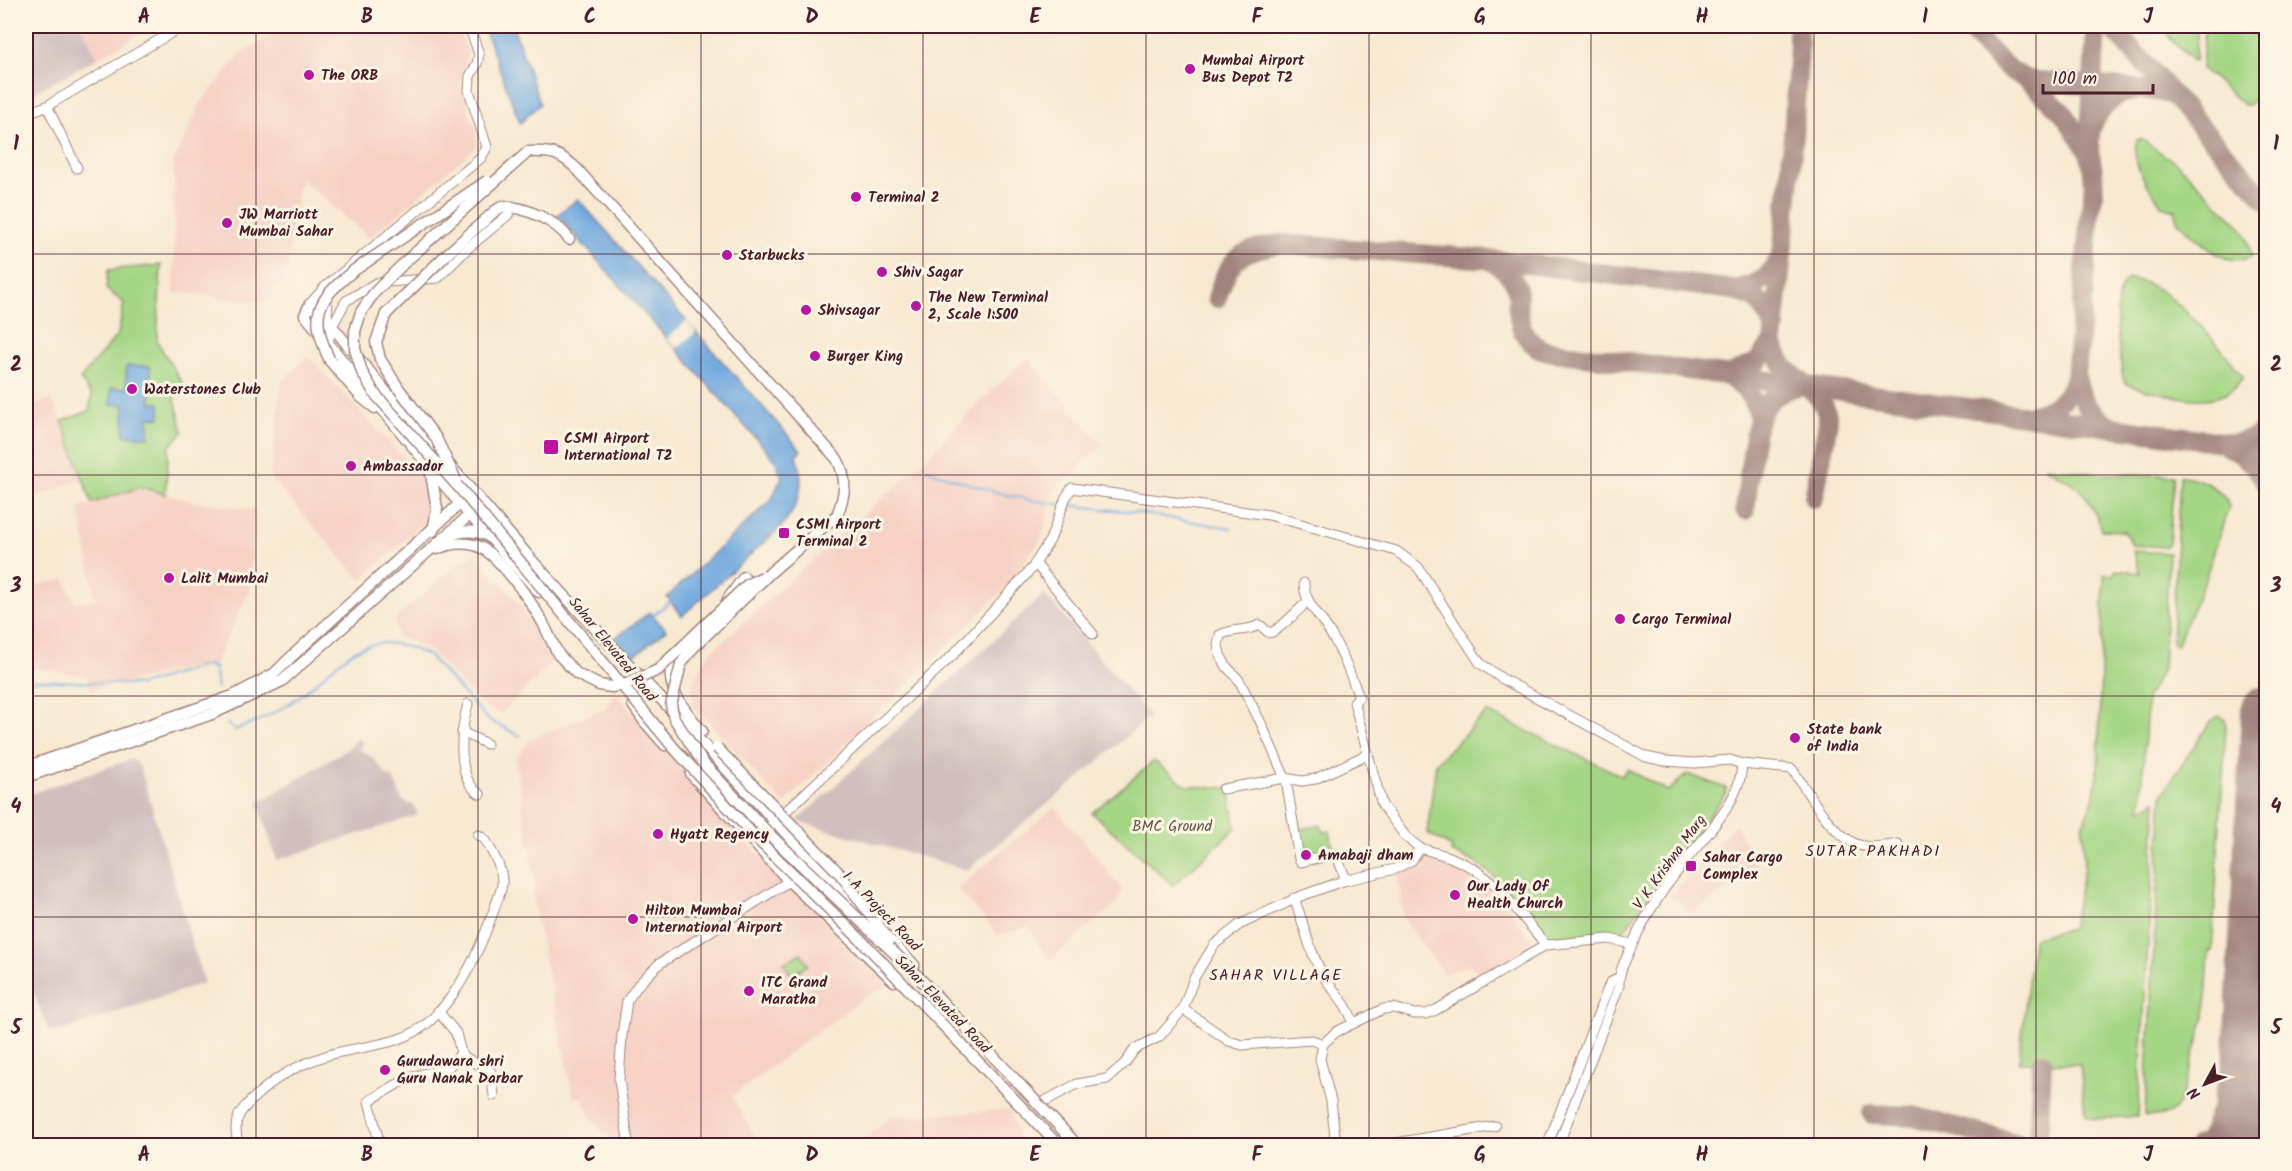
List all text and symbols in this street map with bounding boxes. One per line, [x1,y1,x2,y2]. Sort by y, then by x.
text: A [138,2,150,34]
text: B [361,2,373,34]
text: C [584,2,596,34]
text: D [805,2,819,34]
text: E [1029,2,1041,34]
text: F [1252,2,1264,34]
text: G [1474,2,1486,34]
text: H [1695,2,1709,34]
text: I [1922,2,1928,34]
text: J [2143,2,2154,34]
place label: Mumbai Airport Bus Depot T2 [1202,49,1305,90]
scale bar [2043,57,2152,95]
marker: Mumbai Airport Bus Depot T2 [1183,62,1197,76]
place label: The ORB [321,64,378,88]
text: 100 m [2052,65,2097,94]
marker: The ORB [302,68,316,82]
text: 1 [13,129,19,161]
text: 1 [2273,129,2279,161]
place label: Terminal 2 [868,186,940,210]
marker: Terminal 2 [849,190,863,204]
place label: JW Marriott Mumbai Sahar [239,203,334,244]
marker: JW Marriott Mumbai Sahar [220,216,234,230]
place label: Starbucks [739,244,805,268]
marker: Starbucks [720,248,734,262]
place label: Shiv Sagar [894,261,964,285]
marker: Shiv Sagar [875,265,889,279]
place label: The New Terminal 2, Scale 1:500 [928,286,1048,327]
place label: Shivsagar [818,299,880,323]
marker: The New Terminal 2, Scale 1:500 [909,299,923,313]
marker: Shivsagar [799,303,813,317]
place label: Burger King [827,345,903,369]
marker: Burger King [808,349,822,363]
text: 2 [10,350,22,382]
text: 2 [2270,350,2282,382]
place label: Waterstones Club [144,378,261,402]
marker: Waterstones Club [125,382,139,396]
place label: CSMI Airport International T2 [564,427,673,468]
marker: CSMI Airport International T2 [542,438,560,456]
place label: Ambassador [363,455,443,479]
marker: Ambassador [344,459,358,473]
place label: CSMI Airport Terminal 2 [796,513,881,554]
marker: CSMI Airport Terminal 2 [777,526,791,540]
place label: Lalit Mumbai [181,567,269,591]
text: 3 [10,571,22,603]
marker: Lalit Mumbai [162,571,176,585]
text: 3 [2270,571,2282,603]
street label: Sahar Elevated Road [562,592,663,708]
place label: Cargo Terminal [1632,608,1731,632]
marker: Cargo Terminal [1613,612,1627,626]
place label: State bank of India [1807,718,1882,759]
marker: State bank of India [1788,731,1802,745]
text: 4 [11,792,22,824]
text: 4 [2271,792,2282,824]
street label: V K Krishna Marg [1627,810,1713,915]
park label: BMC Ground [1132,815,1213,839]
place label: Hyatt Regency [670,823,769,847]
marker: Hyatt Regency [651,827,665,841]
district label: SUTAR PAKHADI [1805,839,1941,864]
place label: Amabaji dham [1318,844,1414,868]
place label: Sahar Cargo Complex [1703,846,1783,887]
marker: Amabaji dham [1299,848,1313,862]
marker: Sahar Cargo Complex [1684,859,1698,873]
street label: I A Project Road [836,866,927,958]
place label: Our Lady Of Health Church [1467,875,1563,916]
marker: Our Lady Of Health Church [1448,888,1462,902]
place label: Hilton Mumbai International Airport [645,899,783,940]
marker: Hilton Mumbai International Airport [626,912,640,926]
street label: Sahar Elevated Road [889,950,996,1060]
district label: SAHAR VILLAGE [1209,963,1343,988]
place label: ITC Grand Maratha [761,971,828,1012]
marker: ITC Grand Maratha [742,984,756,998]
text: 5 [10,1013,23,1045]
text: 5 [2270,1013,2283,1045]
place label: Gurudawara shri Guru Nanak Darbar [397,1050,523,1091]
north arrow [2175,1054,2235,1114]
marker: Gurudawara shri Guru Nanak Darbar [378,1063,392,1077]
text: N [2182,1081,2208,1105]
text: A [138,1140,150,1171]
text: B [361,1140,373,1171]
text: C [584,1140,596,1171]
text: D [805,1140,819,1171]
text: E [1029,1140,1041,1171]
text: F [1252,1140,1264,1171]
text: G [1474,1140,1486,1171]
text: H [1695,1140,1709,1171]
text: I [1922,1140,1928,1171]
text: J [2143,1140,2154,1171]

